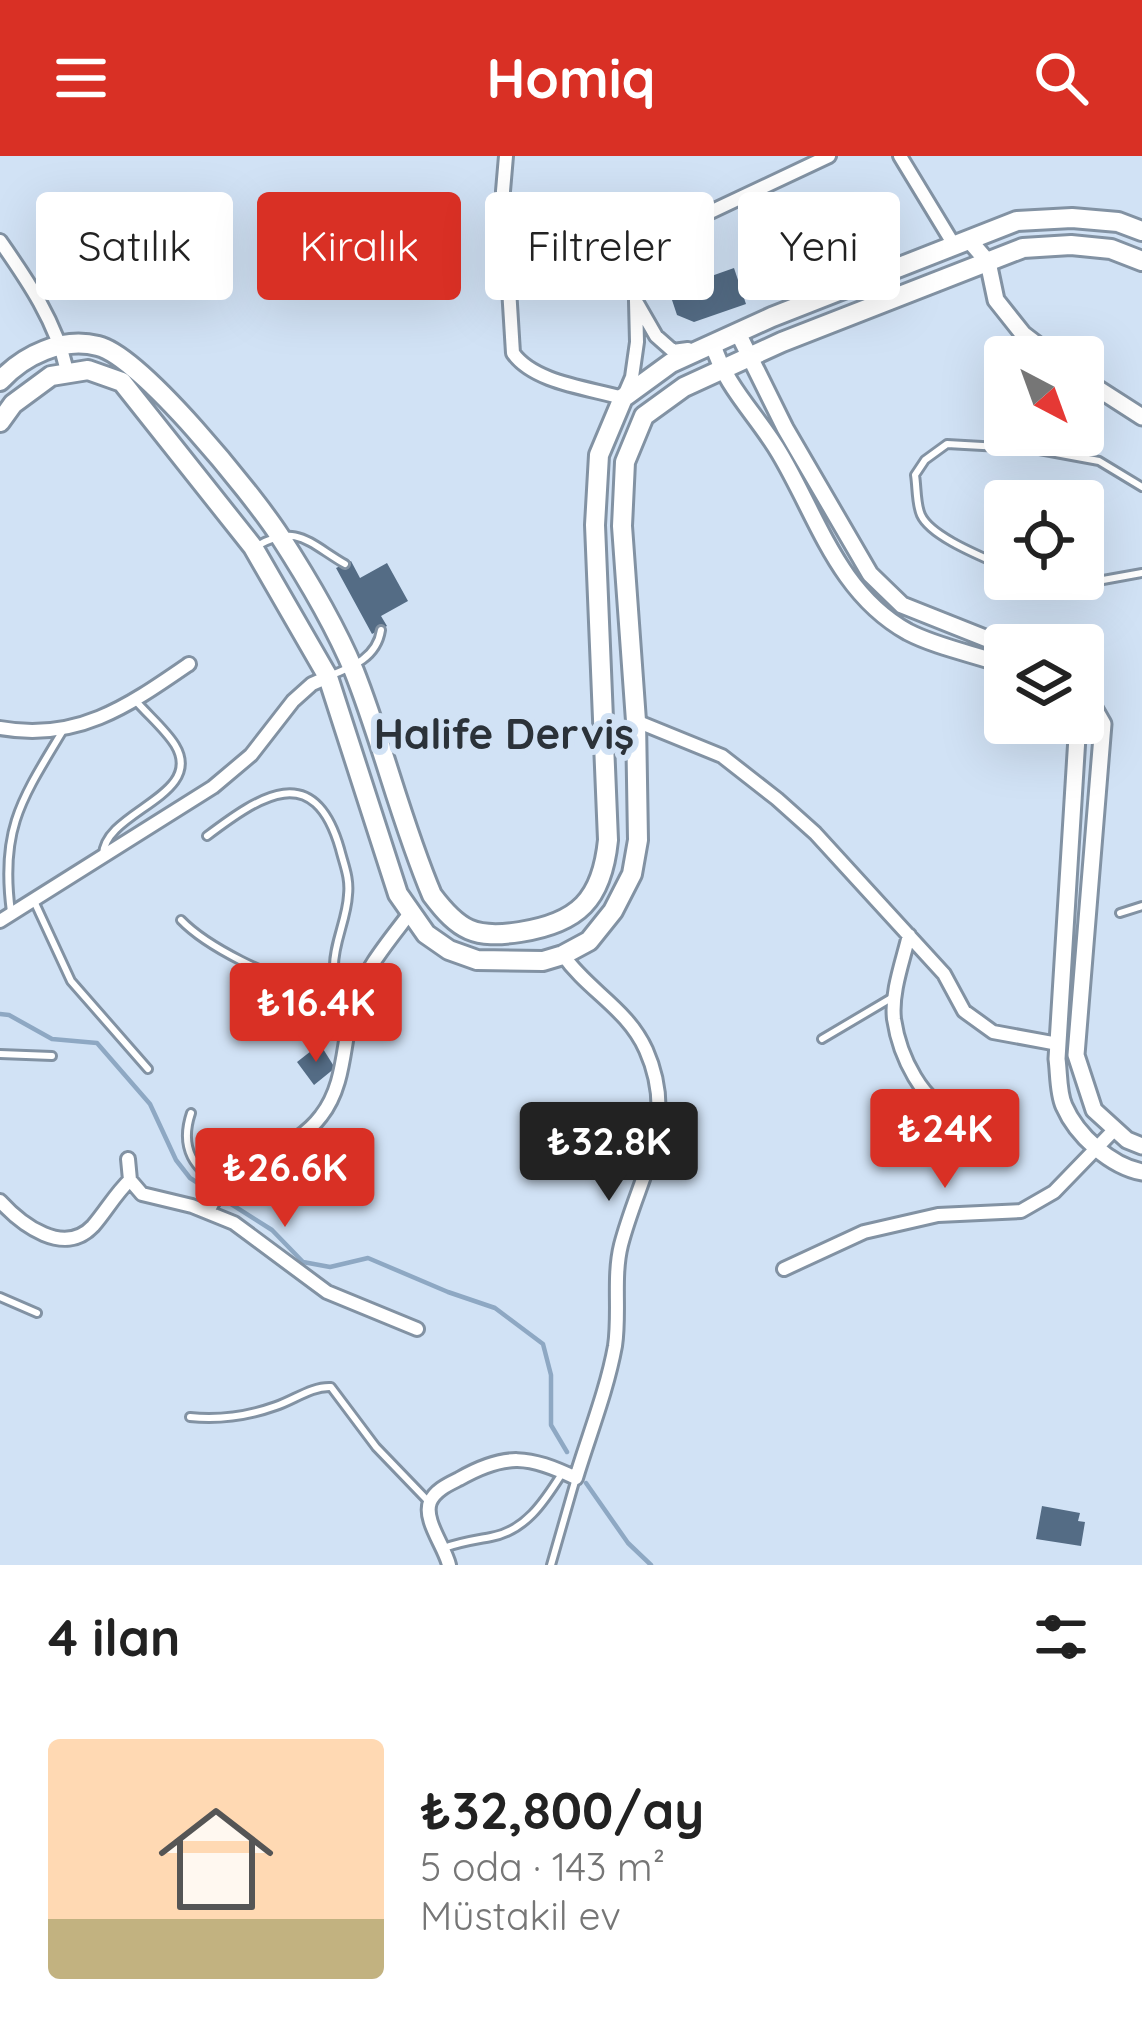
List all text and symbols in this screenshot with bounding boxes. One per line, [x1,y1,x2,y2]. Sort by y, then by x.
text: Homiq [487,44,655,112]
icon: menu [48,45,114,111]
icon: search [1028,45,1094,111]
chip: Satılık [36,192,233,300]
chip: Kiralık [257,192,461,300]
chip: Filtreler [485,192,714,300]
chip: Yeni [738,192,900,300]
north arrow [984,336,1104,456]
map controls [984,336,1104,744]
button: locate [984,480,1104,600]
button: layers [984,624,1104,744]
district label: Halife Derviş [374,707,634,760]
pin: ₺16.4K [218,963,414,1065]
text: ₺16.4K [257,977,375,1026]
pin: ₺24K [874,1089,1016,1191]
pin: ₺32.8K [511,1102,707,1204]
text: ₺24K [897,1103,993,1152]
text: ₺32.8K [547,1116,671,1165]
pin: ₺26.6K [187,1128,383,1230]
text: ₺26.6K [222,1142,348,1191]
icon: filters [1028,1604,1094,1670]
text: 4 ilan [48,1605,181,1669]
text: ₺32,800/ay [420,1778,704,1842]
icon: home [144,1787,288,1931]
text: 5 oda · 143 m² [420,1842,665,1891]
text: Müstakil ev [420,1891,621,1940]

